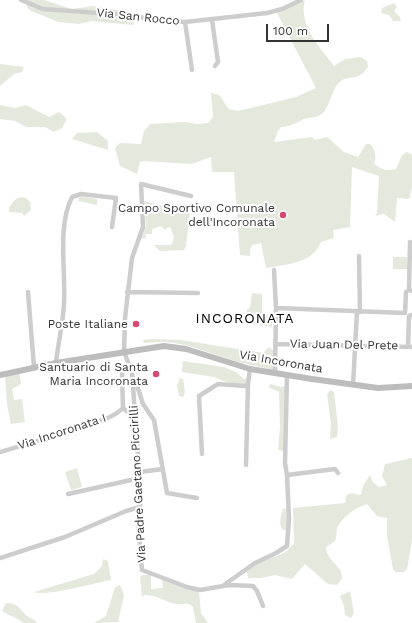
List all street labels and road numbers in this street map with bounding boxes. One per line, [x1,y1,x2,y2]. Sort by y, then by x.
street label: Via San Rocco [96,5,180,29]
street label: Via Juan Del Prete [290,337,398,353]
street label: Via Incoronata [238,348,324,376]
street label: Via Padre Gaetano Piccirilli [127,405,149,563]
street label: Via Incoronata I [16,411,108,453]

